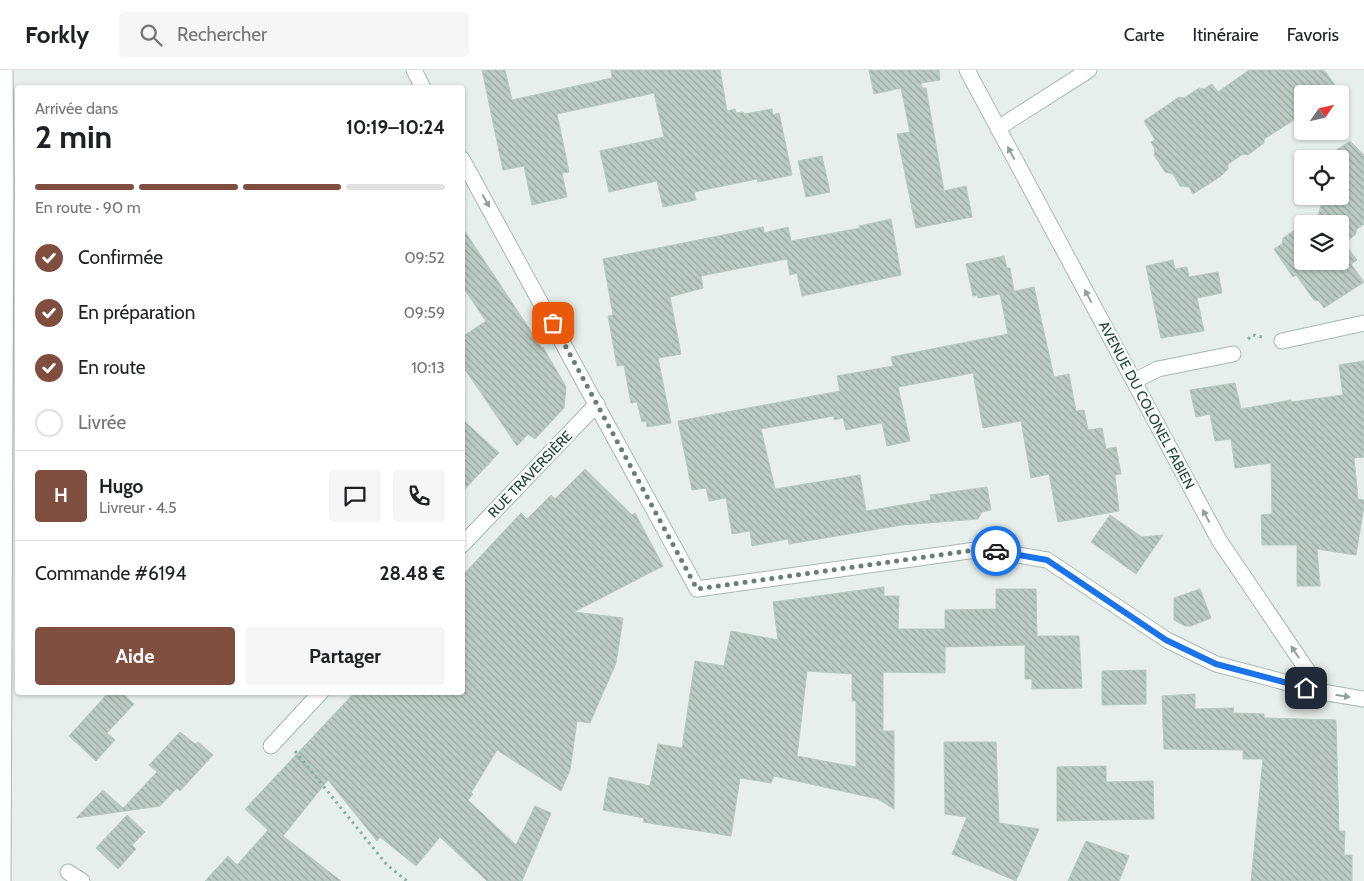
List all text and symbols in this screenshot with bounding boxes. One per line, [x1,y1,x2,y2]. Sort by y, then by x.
search box [119,12,469,57]
text: Forkly [25,20,89,49]
icon: search [137,21,165,49]
text: Rechercher [177,23,267,46]
text: Carte [1124,24,1164,46]
text: Itinéraire [1192,24,1259,46]
text: Favoris [1287,24,1339,46]
north arrow [1294,85,1349,140]
map controls [1294,85,1349,270]
text: Arrivée dans [35,99,118,118]
text: 10:19–10:24 [346,116,445,139]
text: 2 min [35,117,112,156]
one-way arrow [1007,145,1015,160]
button: locate [1294,150,1349,205]
one-way arrow [482,194,490,209]
text: En route · 90 m [35,198,141,217]
button: layers [1294,215,1349,270]
icon: check [35,244,63,272]
text: Confirmée [78,246,163,269]
text: 09:52 [404,248,445,267]
one-way arrow [1084,288,1092,303]
icon: check [35,299,63,327]
text: En préparation [78,301,195,324]
pin [532,302,574,344]
text: 09:59 [404,303,445,322]
icon: bag [539,309,567,337]
street label: AVENUE DU COLONEL FABIEN [1095,318,1199,492]
icon: check [35,354,63,382]
text: En route [78,356,145,379]
text: 10:13 [411,358,445,377]
text: Livrée [78,411,126,434]
street label: RUE TRAVERSIÈRE [484,427,576,521]
button: chat [329,470,381,522]
button: phone [393,470,445,522]
text: Hugo [99,475,143,498]
text: H [54,484,68,507]
text: Livreur · 4.5 [99,498,177,517]
one-way arrow [1202,509,1211,523]
courier [971,526,1021,576]
icon: car [982,537,1010,565]
text: Commande #6194 [35,562,187,585]
text: 28.48 € [380,562,445,585]
button: Aide [35,627,235,685]
button: Partager [245,627,445,685]
one-way arrow [1290,645,1300,659]
pin [1285,667,1327,709]
icon: home [1292,674,1320,702]
one-way arrow [1335,692,1351,700]

